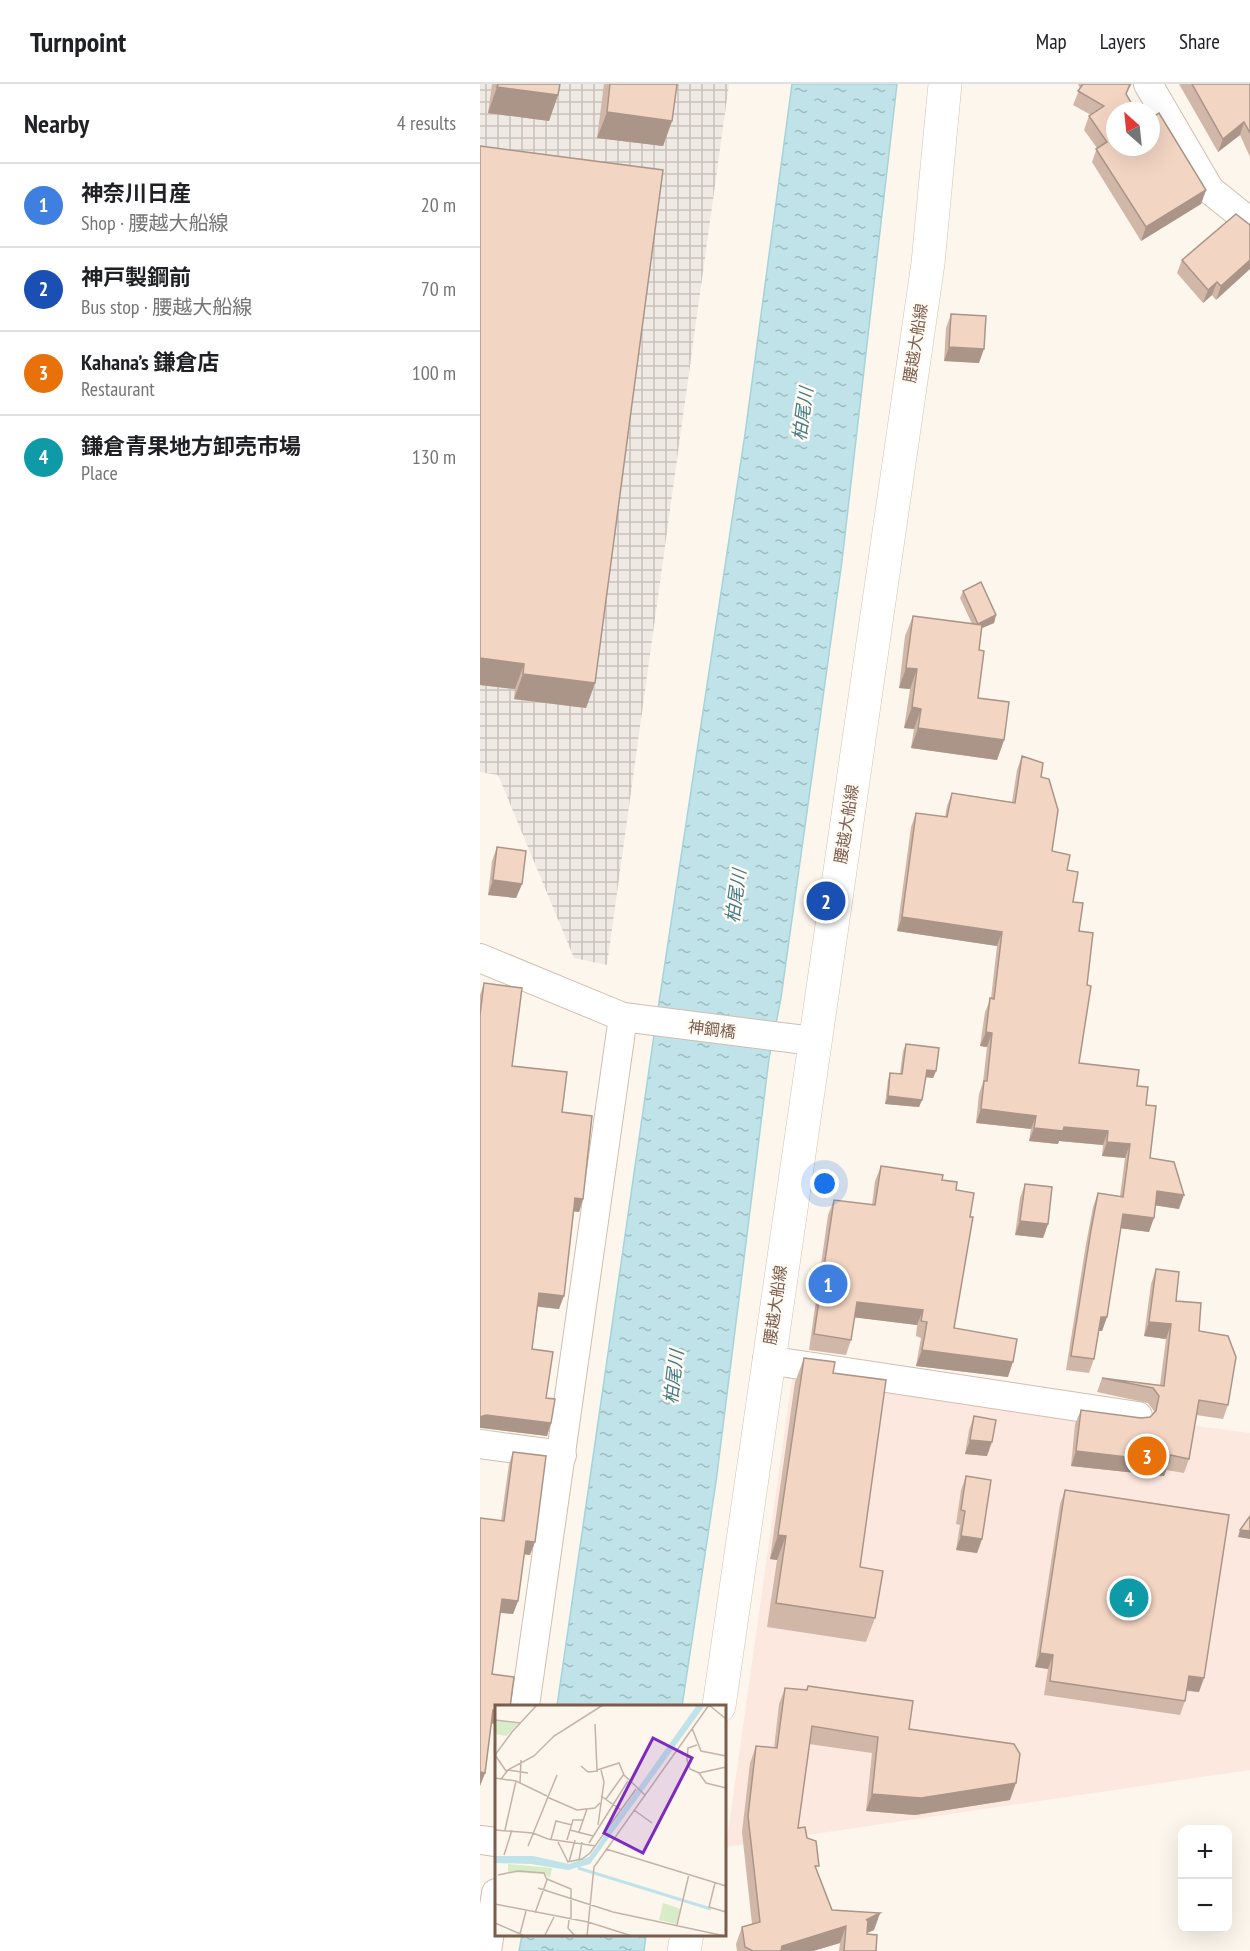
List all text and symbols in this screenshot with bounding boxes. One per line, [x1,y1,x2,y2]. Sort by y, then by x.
text: Turnpoint [30,23,126,60]
text: Map [1036,28,1067,55]
text: Layers [1100,28,1146,55]
text: Share [1179,28,1220,55]
north arrow [1106,102,1160,156]
text: Nearby [24,107,89,140]
text: 4 results [397,110,456,136]
text: 神奈川日産 [81,179,191,207]
text: 1 [39,192,48,218]
text: 20 m [421,192,456,218]
text: Shop · 腰越大船線 [81,210,228,236]
text: 神戸製鋼前 [81,263,191,291]
text: 2 [39,276,48,302]
text: 70 m [421,276,456,302]
text: Bus stop · 腰越大船線 [81,294,252,320]
street label: 腰越大船線 [899,302,931,384]
text: Kahana’s 鎌倉店 [81,348,219,376]
text: 3 [39,360,48,386]
text: 100 m [412,360,456,386]
text: Restaurant [81,376,155,402]
water label: 柏尾川 [787,384,818,442]
text: 鎌倉青果地方卸売市場 [81,432,301,460]
text: 4 [39,444,48,470]
text: 130 m [412,444,456,470]
text: Place [81,460,118,486]
street label: 腰越大船線 [830,783,862,865]
water label: 柏尾川 [720,866,751,924]
pin: 2 [806,878,846,924]
street label: 神鋼橋 [687,1016,737,1042]
your location [810,1169,839,1198]
pin: 1 [808,1262,848,1306]
street label: 腰越大船線 [760,1264,790,1346]
water label: 柏尾川 [659,1347,688,1405]
pin: 3 [1128,1434,1166,1478]
pin: 4 [1110,1576,1148,1621]
inset map [495,1705,726,1936]
map controls [1178,1825,1232,1933]
button: + [1178,1825,1232,1879]
button: − [1178,1879,1232,1933]

